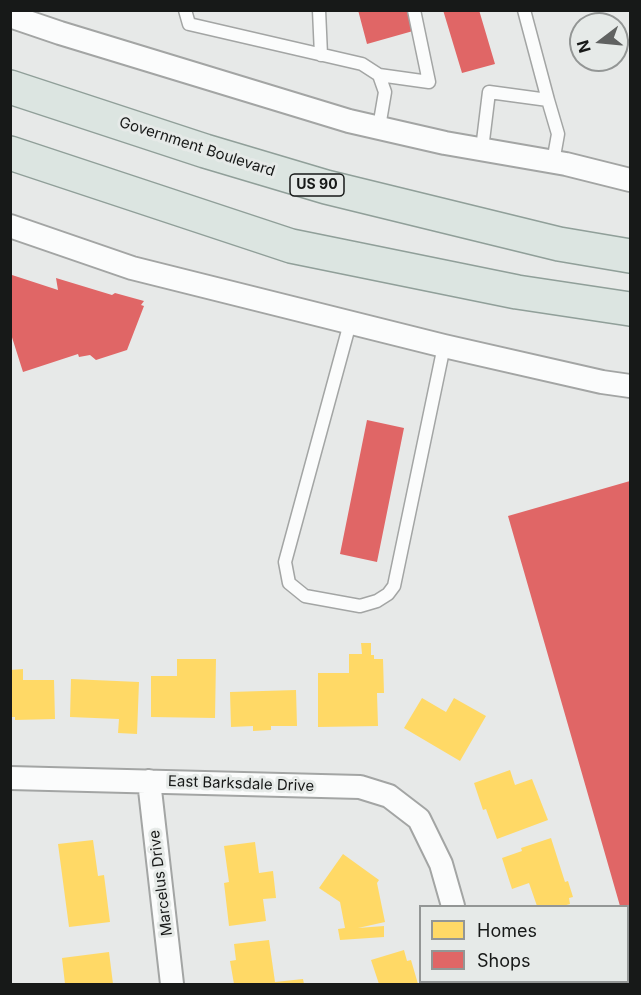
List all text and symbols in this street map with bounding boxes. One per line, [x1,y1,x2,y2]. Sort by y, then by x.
north arrow [569,12,629,72]
text: N [572,38,595,55]
street label: Government Boulevard [117,113,277,181]
road number: US 90 [290,174,344,196]
street label: East Barksdale Drive [168,772,314,796]
street label: Marcelus Drive [146,829,176,937]
legend [419,905,629,983]
text: Homes [477,920,537,941]
text: Shops [477,950,531,971]

